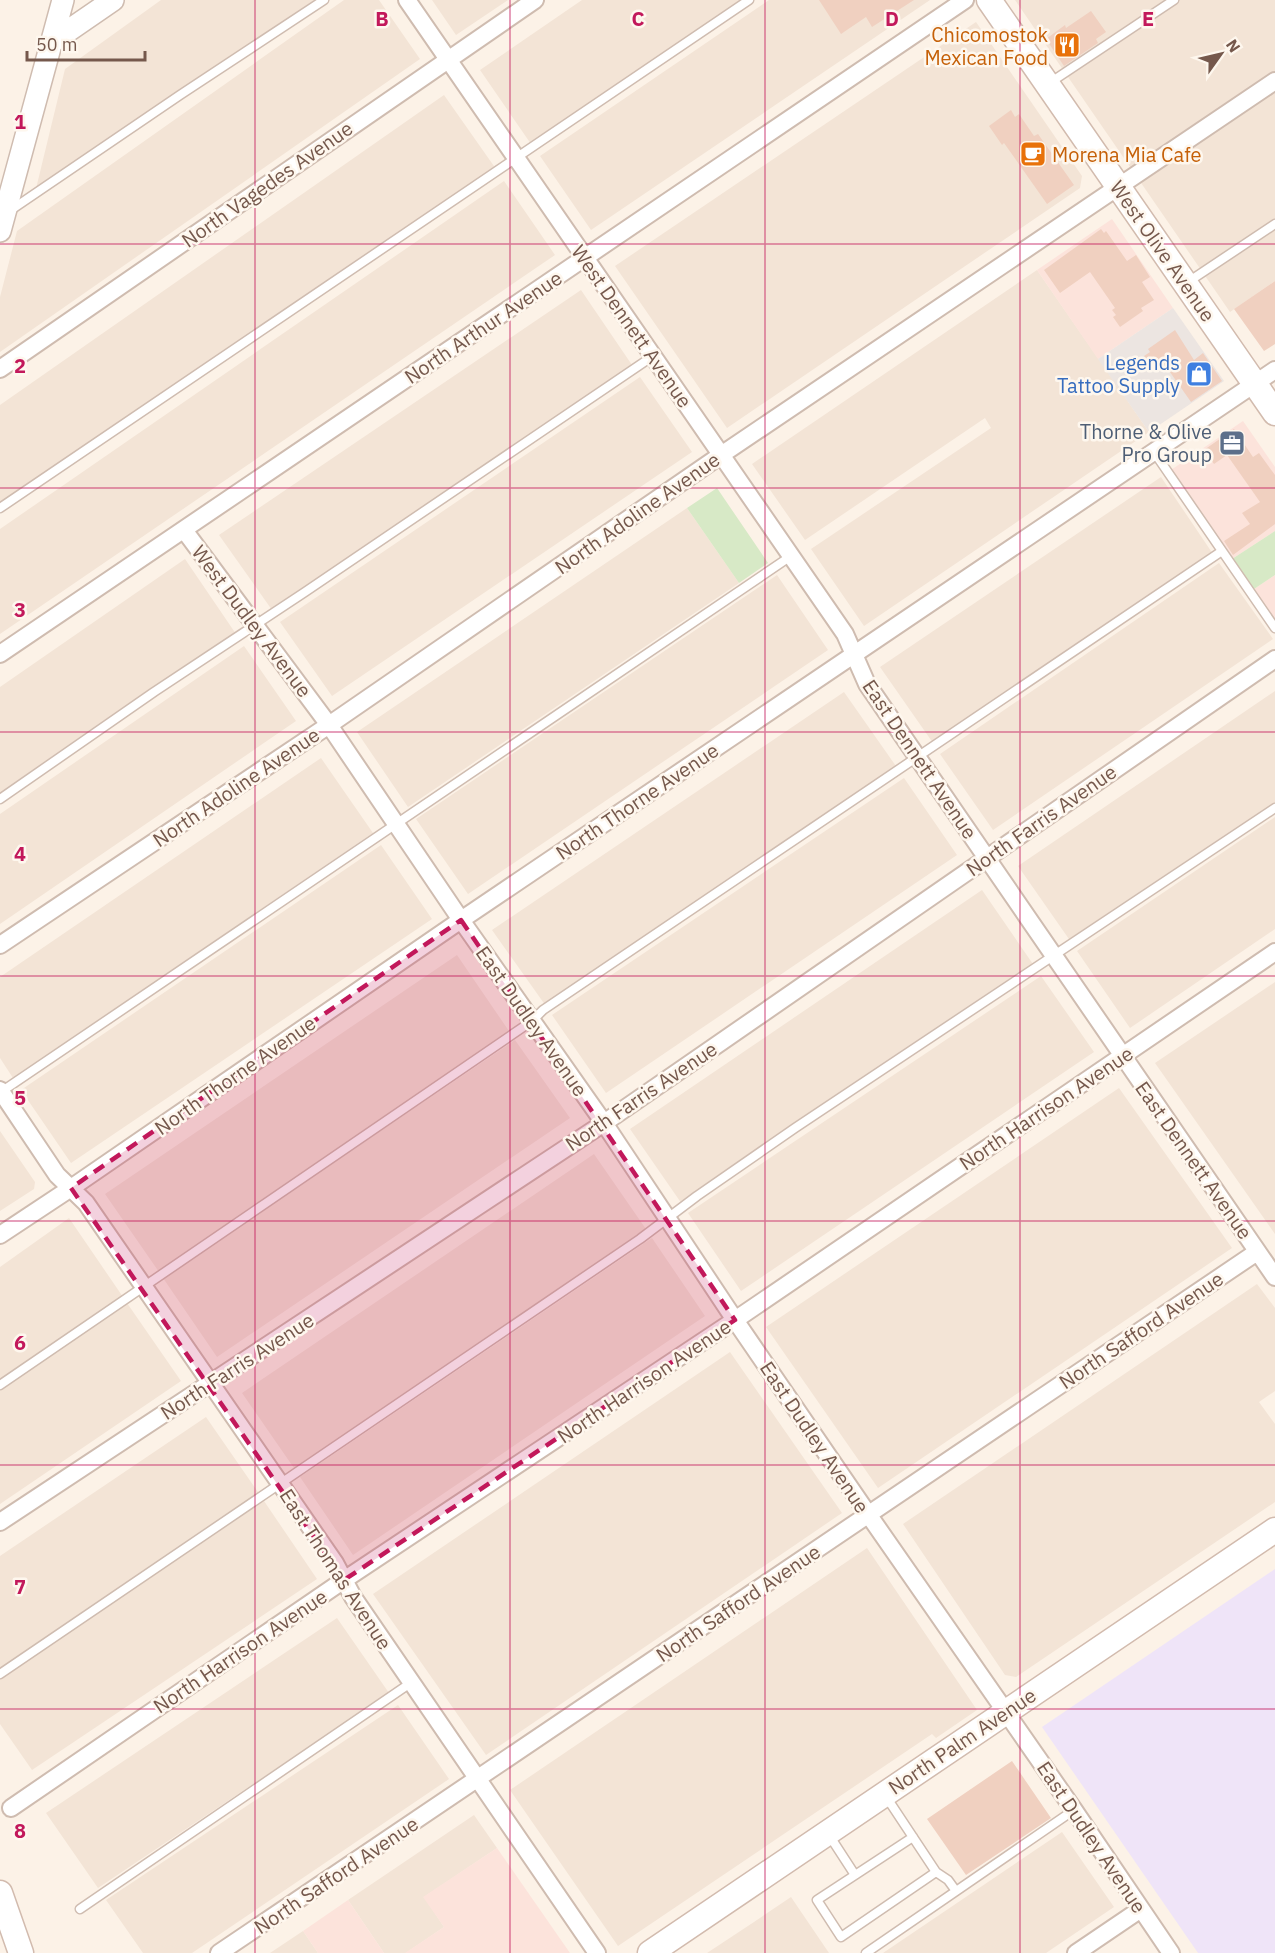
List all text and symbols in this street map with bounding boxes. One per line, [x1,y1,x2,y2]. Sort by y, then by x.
text: B [375,5,389,32]
text: C [631,5,645,32]
text: D [885,5,899,32]
text: E [1142,5,1154,32]
place label: Chicomostok Mexican Food [924,21,1048,71]
scale bar [27,24,146,62]
north arrow [1191,24,1251,84]
restaurant icon: Chicomostok Mexican Food [1052,30,1082,60]
text: 50 m [36,33,78,56]
text: N [1222,35,1245,56]
text: 1 [14,108,26,135]
street label: North Vagedes Avenue [176,115,358,253]
cafe icon: Morena Mia Cafe [1018,139,1048,169]
place label: Morena Mia Cafe [1052,141,1202,168]
street label: West Olive Avenue [1104,175,1222,327]
street label: West Dennett Avenue [566,239,699,413]
street label: North Arthur Avenue [399,264,567,390]
place label: Legends Tattoo Supply [1057,349,1180,399]
text: 2 [14,352,26,379]
shop icon: Legends Tattoo Supply [1184,359,1214,389]
place label: Thorne & Olive Pro Group [1080,418,1212,468]
office icon: Thorne & Olive Pro Group [1217,428,1247,458]
street label: North Adoline Avenue [549,446,725,580]
street label: West Dudley Avenue [186,539,318,703]
text: 3 [14,596,26,623]
street label: East Dennett Avenue [856,674,984,844]
street label: North Adoline Avenue [147,721,325,853]
street label: North Thorne Avenue [550,736,724,866]
street label: North Farris Avenue [960,758,1122,882]
text: 4 [14,840,26,867]
street label: East Dudley Avenue [470,940,594,1102]
street label: North Thorne Avenue [149,1009,321,1141]
street label: North Farris Avenue [560,1035,722,1157]
street label: North Harrison Avenue [954,1040,1138,1176]
street label: East Dennett Avenue [1129,1076,1259,1244]
text: 5 [14,1084,26,1111]
street label: North Safford Avenue [1054,1265,1228,1395]
street label: North Farris Avenue [155,1306,319,1426]
street label: North Harrison Avenue [552,1313,736,1449]
text: 6 [14,1329,26,1356]
street label: East Dudley Avenue [754,1356,876,1518]
street label: East Thomas Avenue [274,1483,398,1655]
street label: North Safford Avenue [651,1538,825,1668]
text: 7 [14,1573,26,1600]
street label: North Harrison Avenue [148,1583,332,1719]
street label: North Palm Avenue [883,1681,1041,1801]
street label: East Dudley Avenue [1031,1756,1153,1918]
street label: North Safford Avenue [249,1810,423,1940]
text: 8 [14,1817,26,1844]

